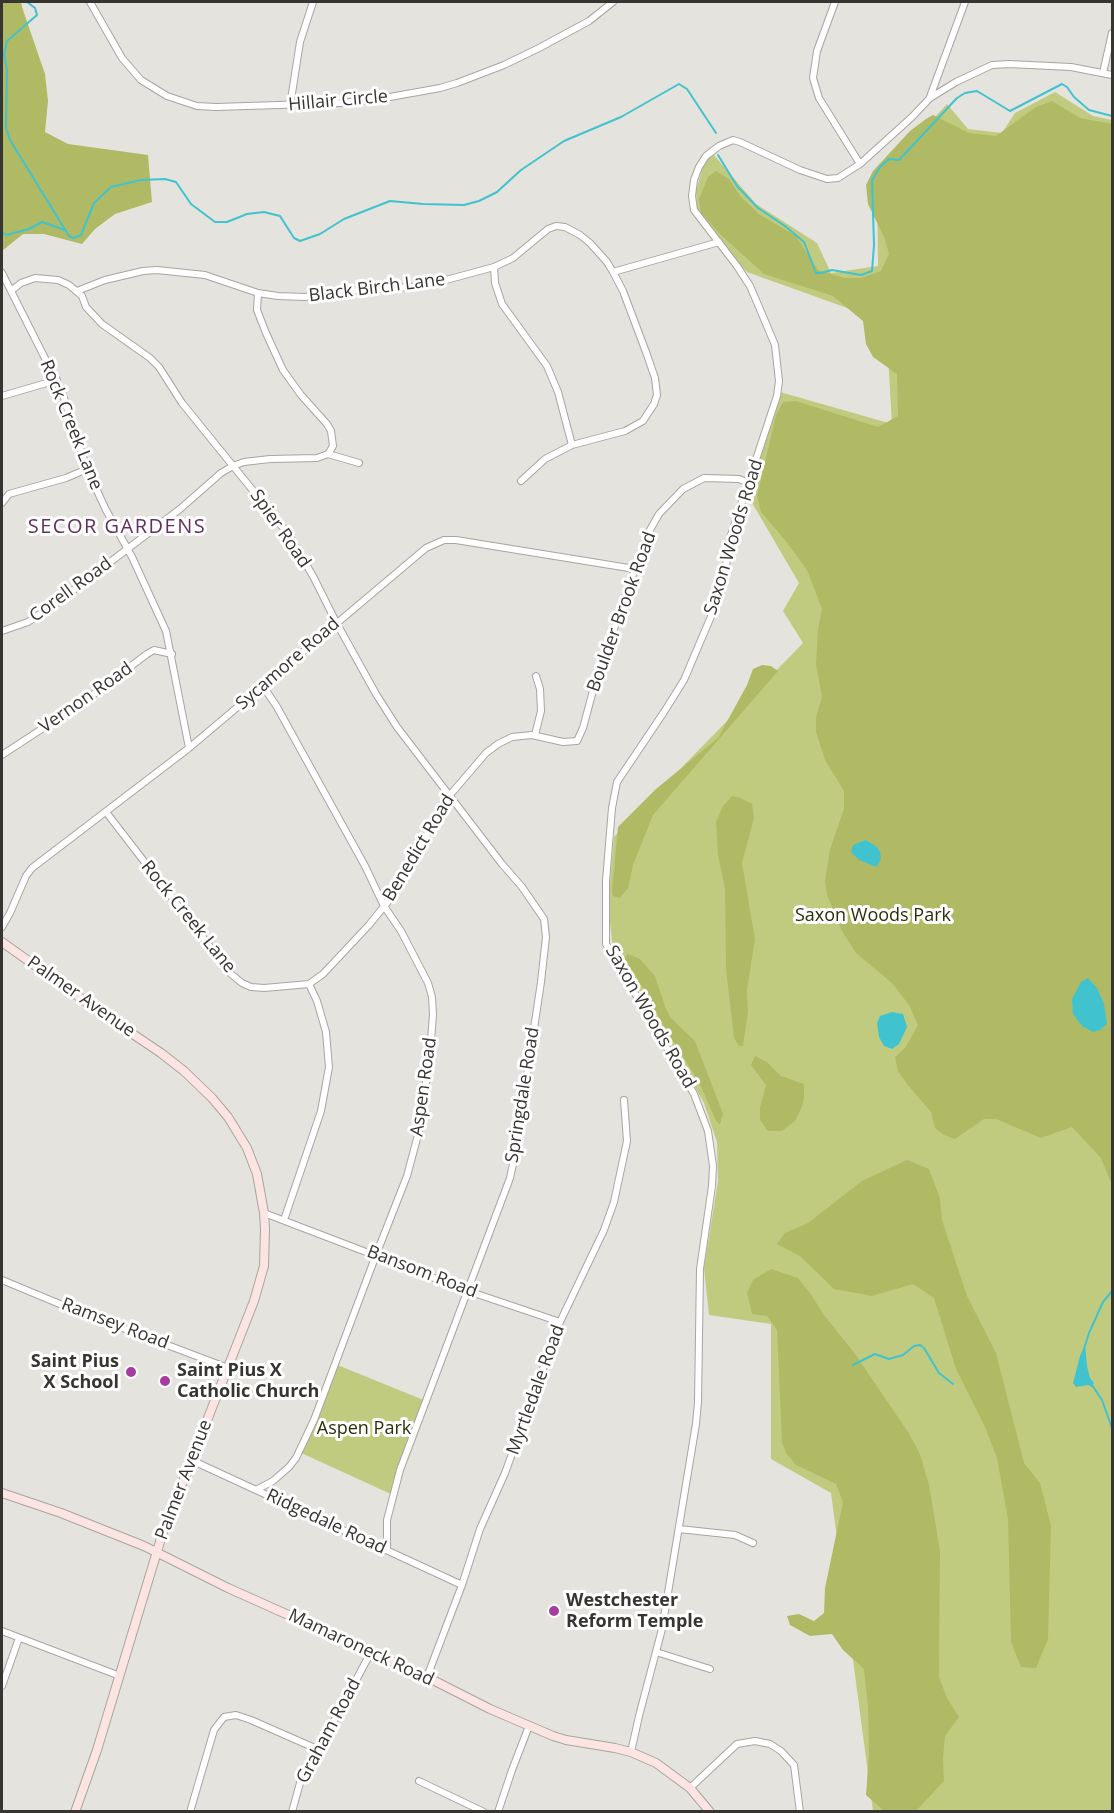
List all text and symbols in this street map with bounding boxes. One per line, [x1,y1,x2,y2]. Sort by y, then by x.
street label: Hillair Circle [287,86,389,116]
street label: Black Birch Lane [308,269,446,307]
street label: Rock Creek Lane [35,357,107,493]
street label: Saxon Woods Road [700,457,768,617]
street label: Spier Road [245,486,315,572]
district label: SECOR GARDENS [28,515,206,539]
street label: Boulder Brook Road [583,529,661,695]
street label: Corell Road [26,553,116,627]
street label: Sycamore Road [232,613,344,715]
street label: Vernon Road [35,658,137,738]
street label: Benedict Road [379,791,459,905]
street label: Rock Creek Lane [136,856,240,978]
park label: Saxon Woods Park [795,905,951,927]
street label: Saxon Woods Road [600,942,700,1092]
street label: Palmer Avenue [23,952,139,1042]
street label: Springdale Road [502,1026,544,1164]
street label: Aspen Road [406,1036,442,1138]
street label: Bansom Road [364,1241,480,1303]
street label: Ramsey Road [58,1294,172,1354]
street label: Myrtledale Road [502,1322,570,1458]
place label: Saint Pius X School [31,1351,119,1394]
place label: Saint Pius X Catholic Church [177,1360,319,1402]
marker: Saint Pius X School [124,1365,138,1379]
marker: Saint Pius X Catholic Church [158,1374,172,1388]
street label: Palmer Avenue [151,1417,217,1543]
park label: Aspen Park [317,1418,411,1440]
street label: Ridgedale Road [263,1485,389,1559]
place label: Westchester Reform Temple [566,1590,703,1632]
marker: Westchester Reform Temple [547,1604,561,1618]
street label: Mamaroneck Road [285,1605,437,1691]
street label: Graham Road [292,1675,366,1787]

